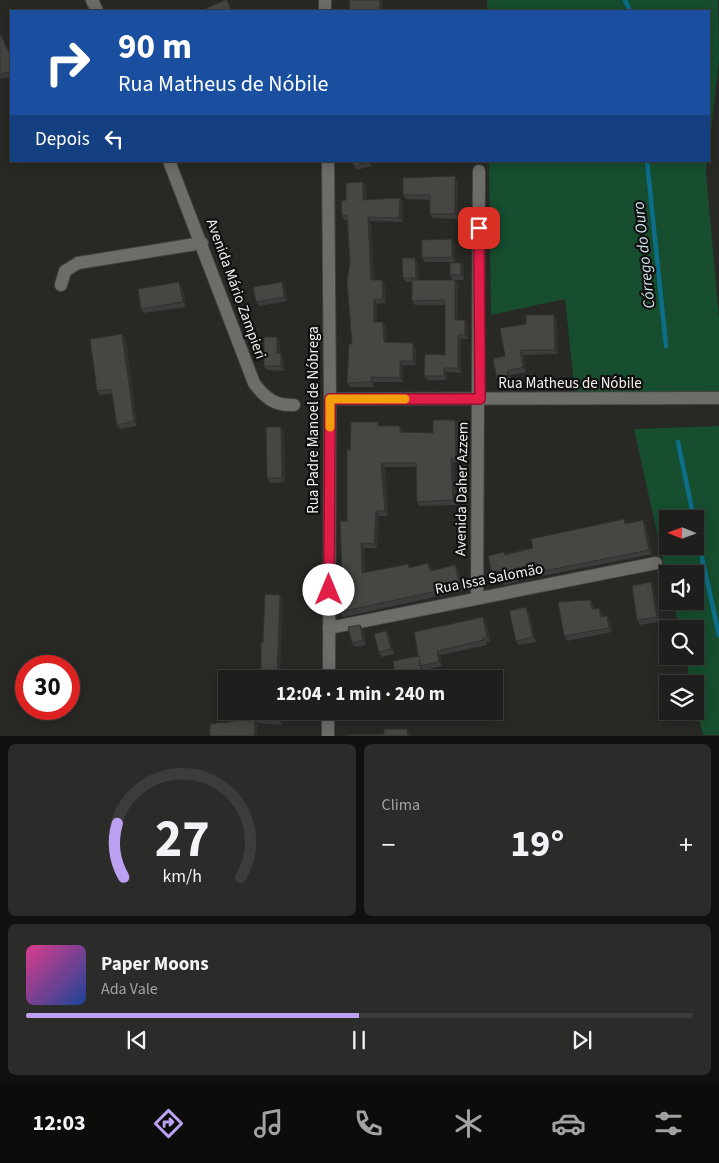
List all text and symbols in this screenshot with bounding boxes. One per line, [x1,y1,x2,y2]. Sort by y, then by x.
text: 90 m [118,22,192,72]
icon: right [35,30,100,95]
text: Rua Matheus de Nóbile [118,68,328,100]
icon: left [100,125,128,153]
text: Depois [35,126,90,153]
water label: Córrego do Ouro [627,200,661,310]
pin [458,207,500,249]
icon: arrive [465,214,493,242]
street label: Avenida Mário Zampieri [201,216,271,362]
street label: Rua Padre Manoel de Nóbrega [303,326,324,514]
street label: Rua Matheus de Nóbile [498,373,642,394]
street label: Avenida Daher Azzem [450,422,474,556]
north arrow [659,510,704,555]
map controls [659,510,704,720]
street label: Rua Issa Salomão [433,558,545,600]
position arrow [302,563,354,615]
button: sound [659,565,704,610]
button: search [659,620,704,665]
speed limit sign: 30 [15,655,80,720]
button: layers [659,675,704,720]
text: 12:04 · 1 min · 240 m [276,681,445,708]
text: Clima [382,794,420,816]
text: 27 [154,803,209,877]
text: 19° [510,817,564,871]
text: − [382,825,395,865]
text: + [679,825,693,865]
text: km/h [162,864,202,889]
text: Paper Moons [101,951,209,978]
text: Ada Vale [101,978,158,1000]
icon: previous [123,1026,151,1054]
icon: pause [345,1026,373,1054]
icon: next [568,1026,596,1054]
icon: directions [151,1106,186,1141]
icon: music [251,1106,286,1141]
icon: phone [351,1106,386,1141]
icon: climate [451,1106,486,1141]
icon: car [551,1106,586,1141]
icon: filters [651,1106,686,1141]
text: 12:03 [33,1107,86,1139]

